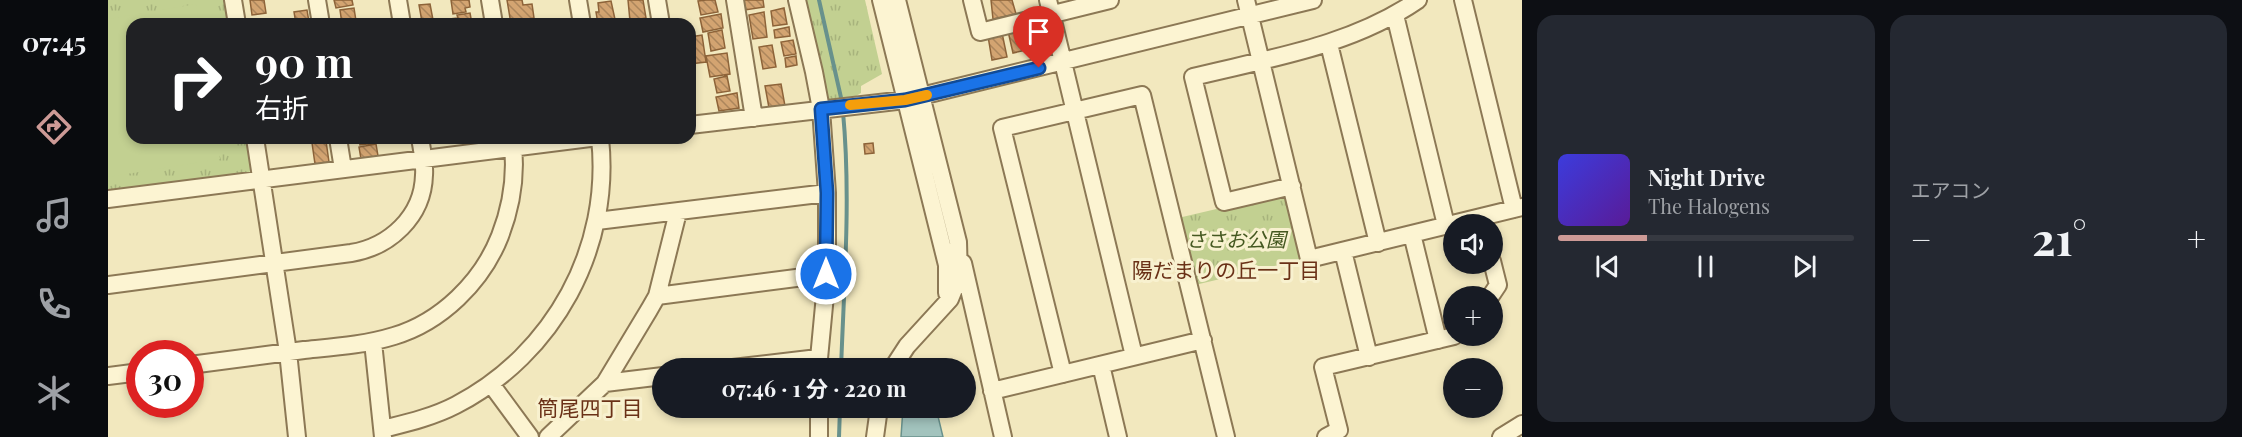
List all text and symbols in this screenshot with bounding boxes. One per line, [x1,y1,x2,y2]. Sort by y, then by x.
pin [1013,6,1064,68]
icon: arrive [1022,15,1055,48]
text: 07:45 [22,23,86,59]
text: 90 m [255,33,353,89]
icon: right [156,42,234,120]
text: 右折 [255,89,309,125]
icon: directions [33,106,75,148]
text: Night Drive [1648,162,1765,192]
text: エアコン [1911,176,1991,203]
text: The Halogens [1648,192,1770,219]
icon: music [33,194,75,236]
text: 21° [2032,207,2087,267]
map controls [1443,214,1503,418]
button: sound [1443,214,1503,274]
text: − [1911,216,1932,260]
text: + [2187,216,2206,260]
park label: ささお公園 [1186,225,1289,252]
position arrow [794,242,858,306]
icon: previous [1591,250,1624,283]
icon: pause [1689,250,1722,283]
icon: next [1788,250,1821,283]
district label: 陽だまりの丘一丁目 [1132,255,1320,283]
icon: phone [33,283,75,325]
button: + [1443,286,1503,346]
speed limit sign: 30 [126,340,204,418]
button: − [1443,358,1503,418]
icon: climate [33,372,75,414]
text: 07:46 · 1 分 · 220 m [722,373,906,403]
district label: 筒尾四丁目 [538,393,643,421]

